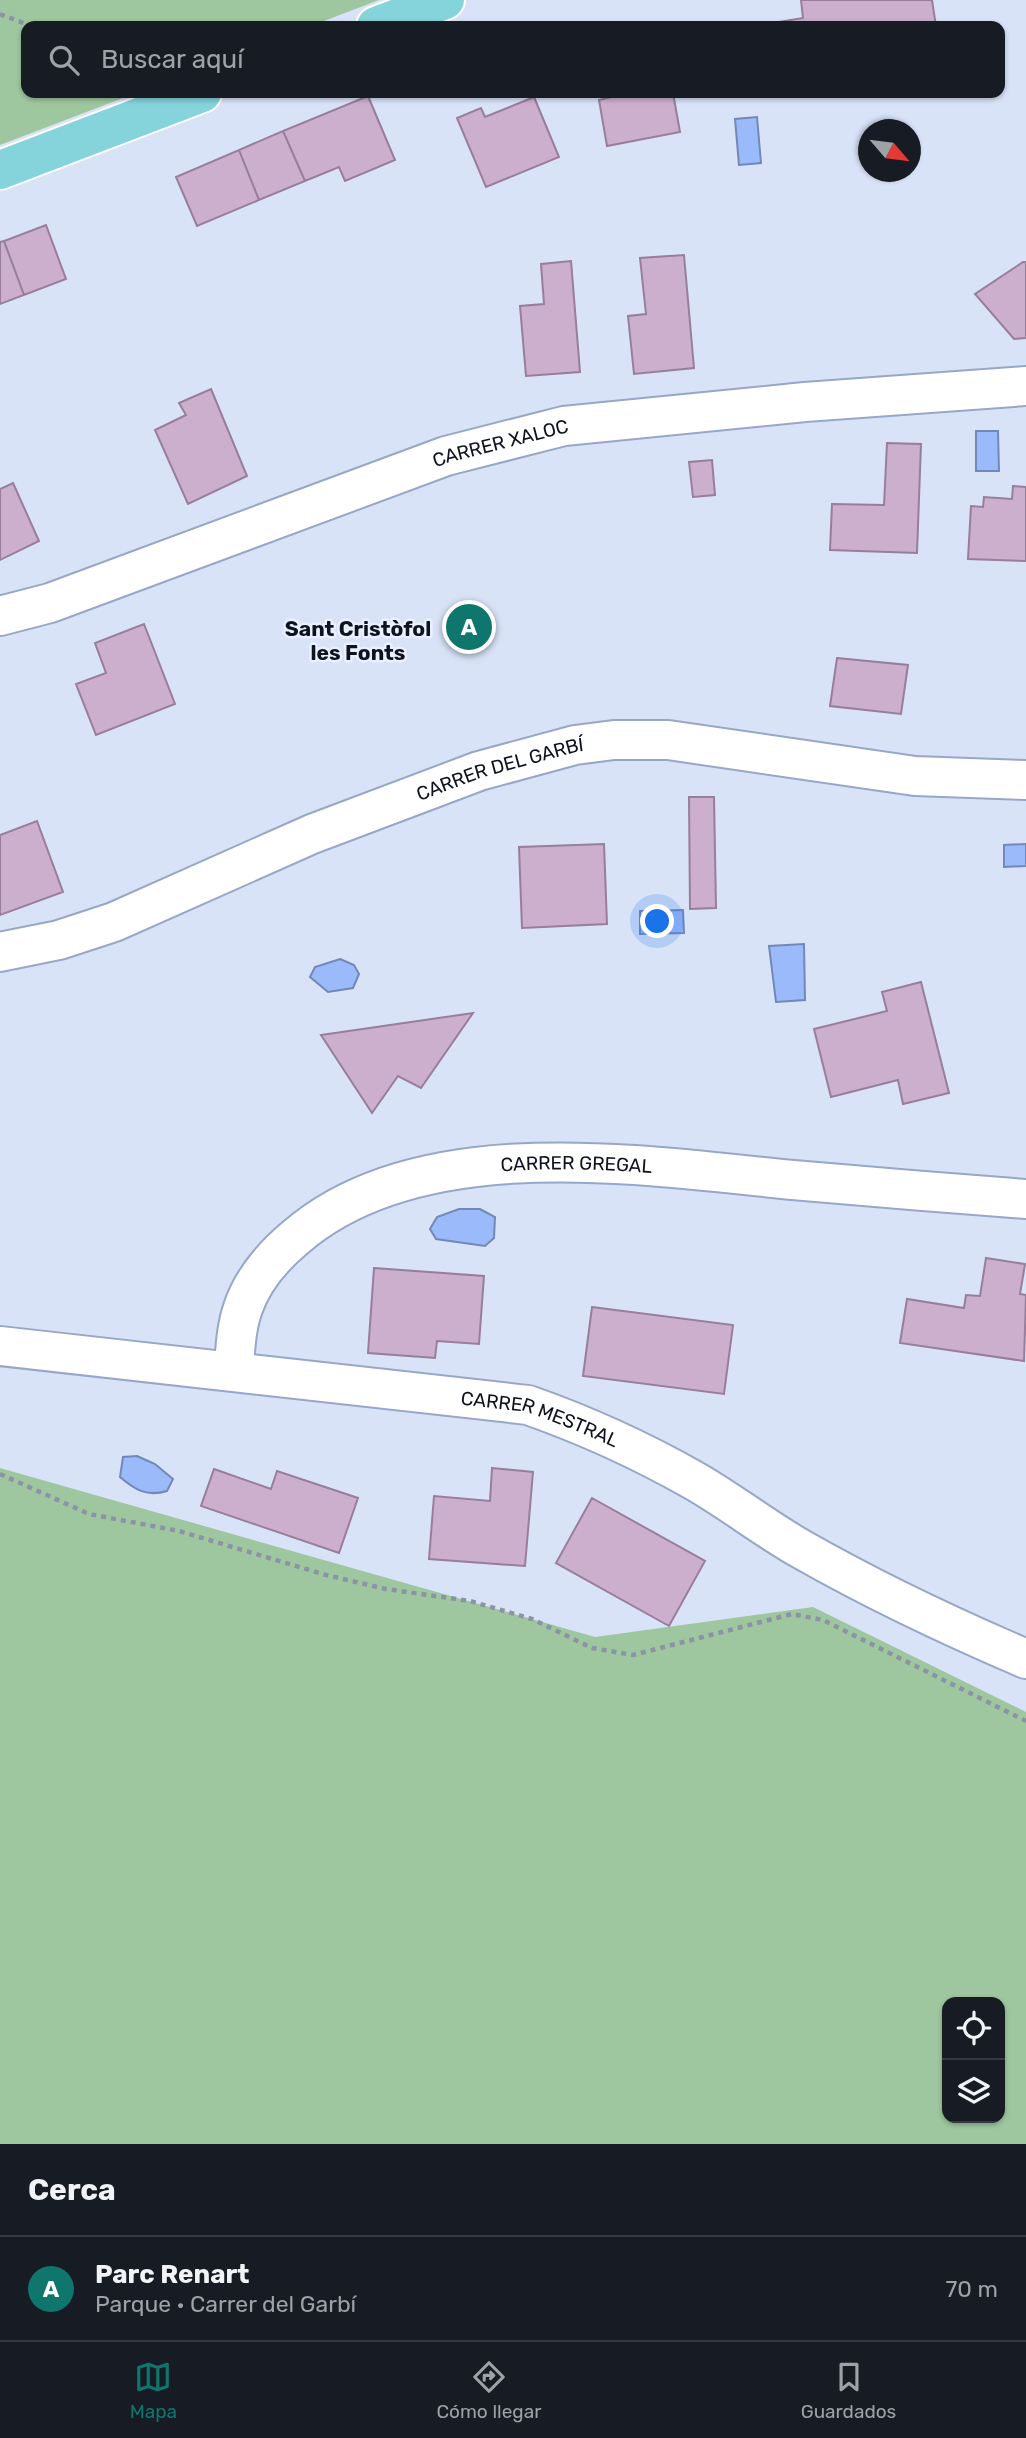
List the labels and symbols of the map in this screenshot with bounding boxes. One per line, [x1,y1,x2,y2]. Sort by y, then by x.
north arrow [858,119,921,182]
street label: CARRER XALOC [429,414,571,472]
pin: A [446,601,492,653]
district label: Sant Cristòfol les Fonts [285,616,431,665]
street label: CARRER DEL GARBÍ [413,732,586,805]
your location [640,904,674,938]
street label: CARRER GREGAL [500,1151,653,1178]
street label: CARRER MESTRAL [460,1386,623,1452]

